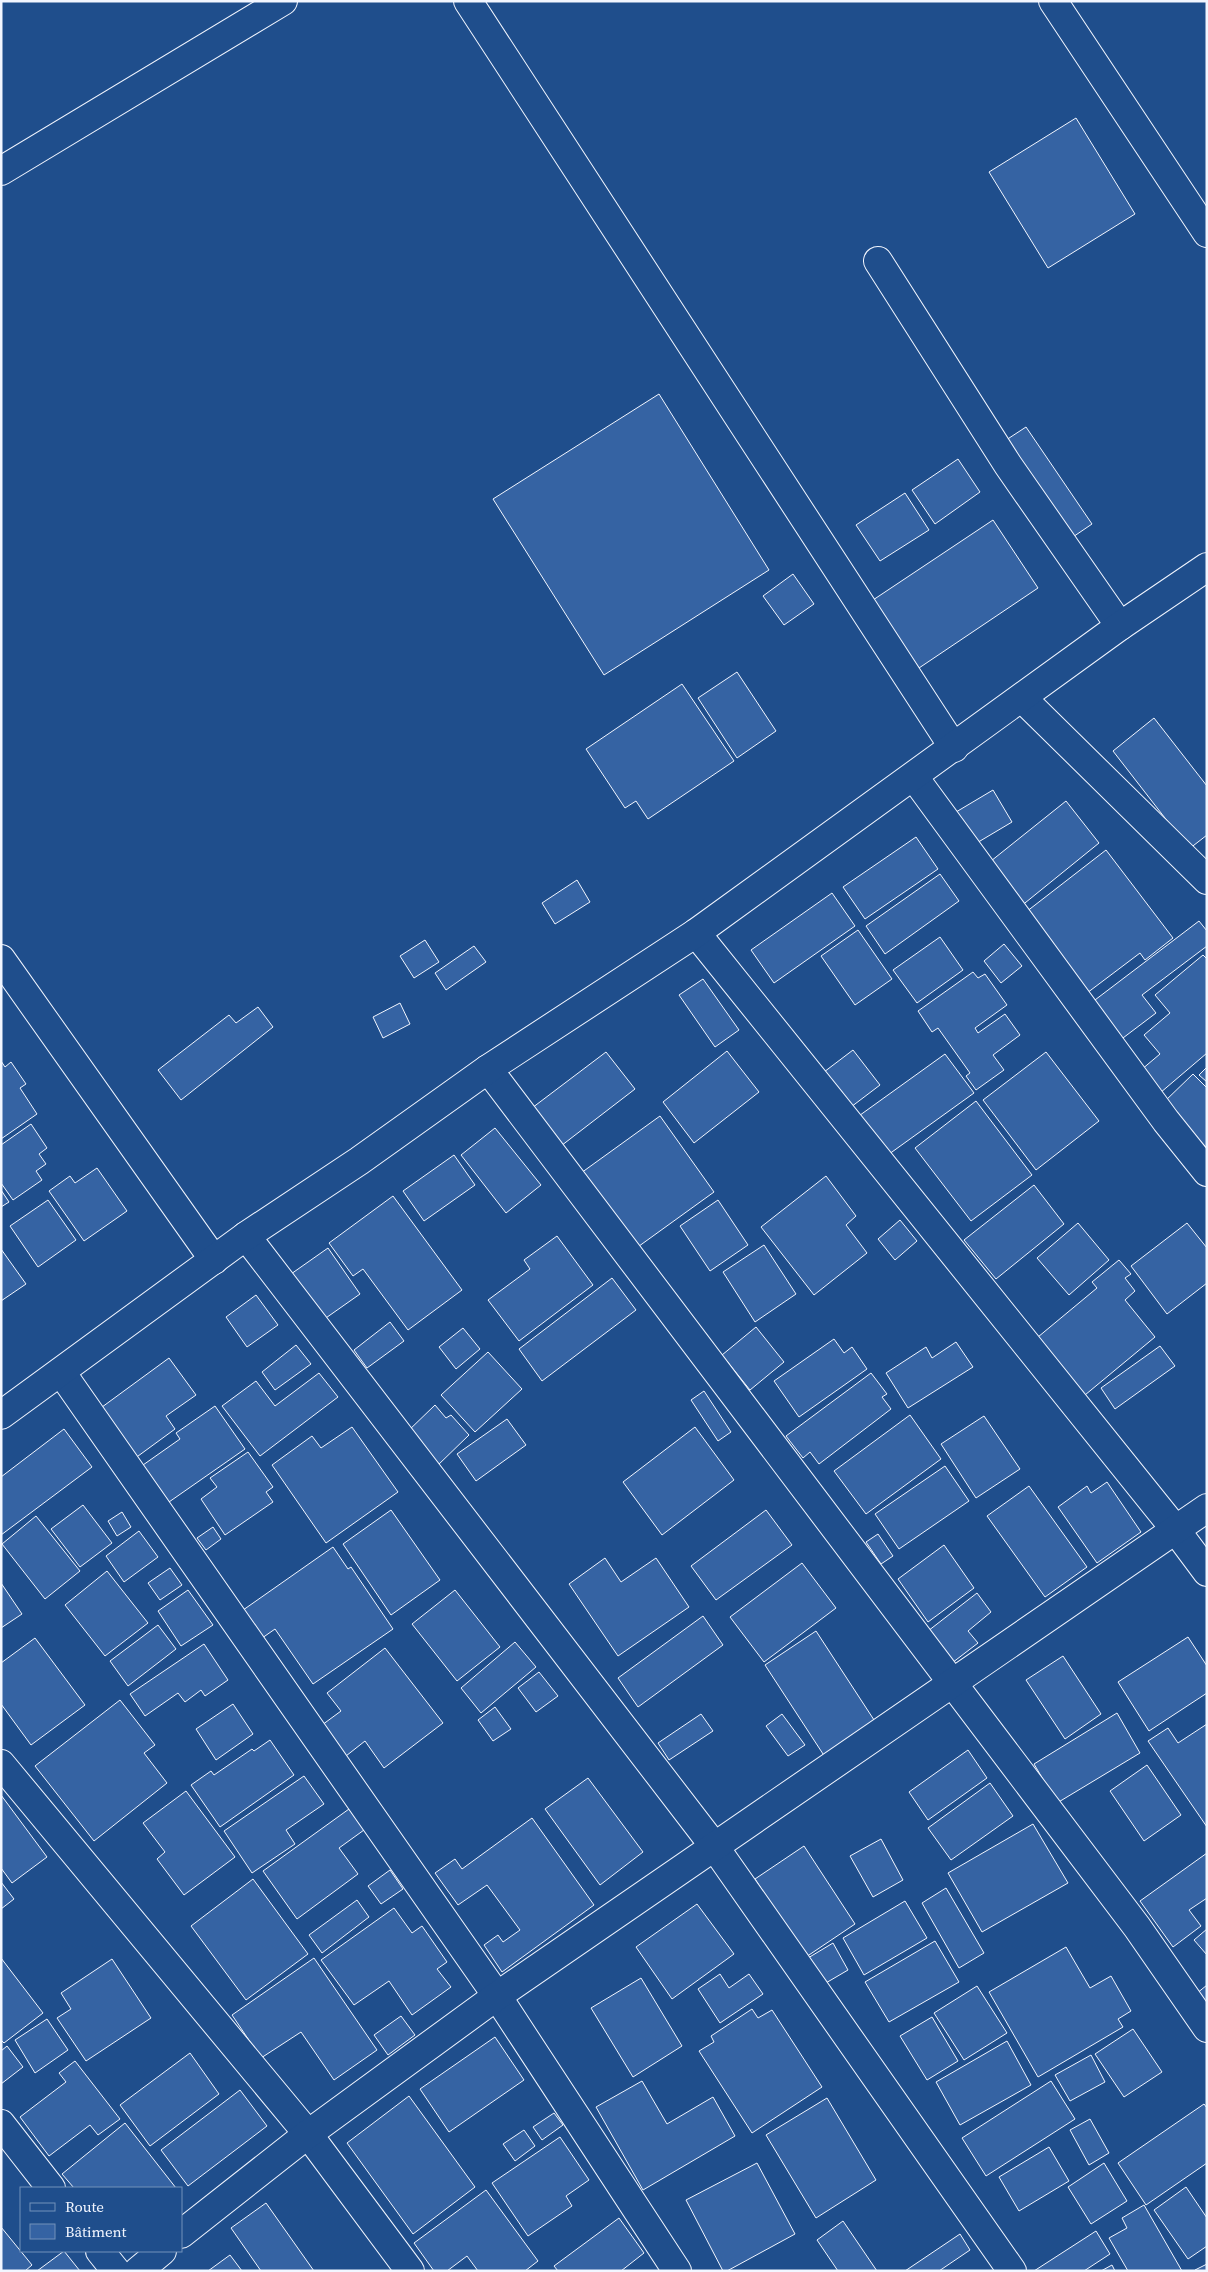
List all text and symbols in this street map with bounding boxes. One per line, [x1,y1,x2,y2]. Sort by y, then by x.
legend [20,2187,182,2252]
text: Route [65,2196,104,2217]
text: Bâtiment [65,2221,127,2242]

